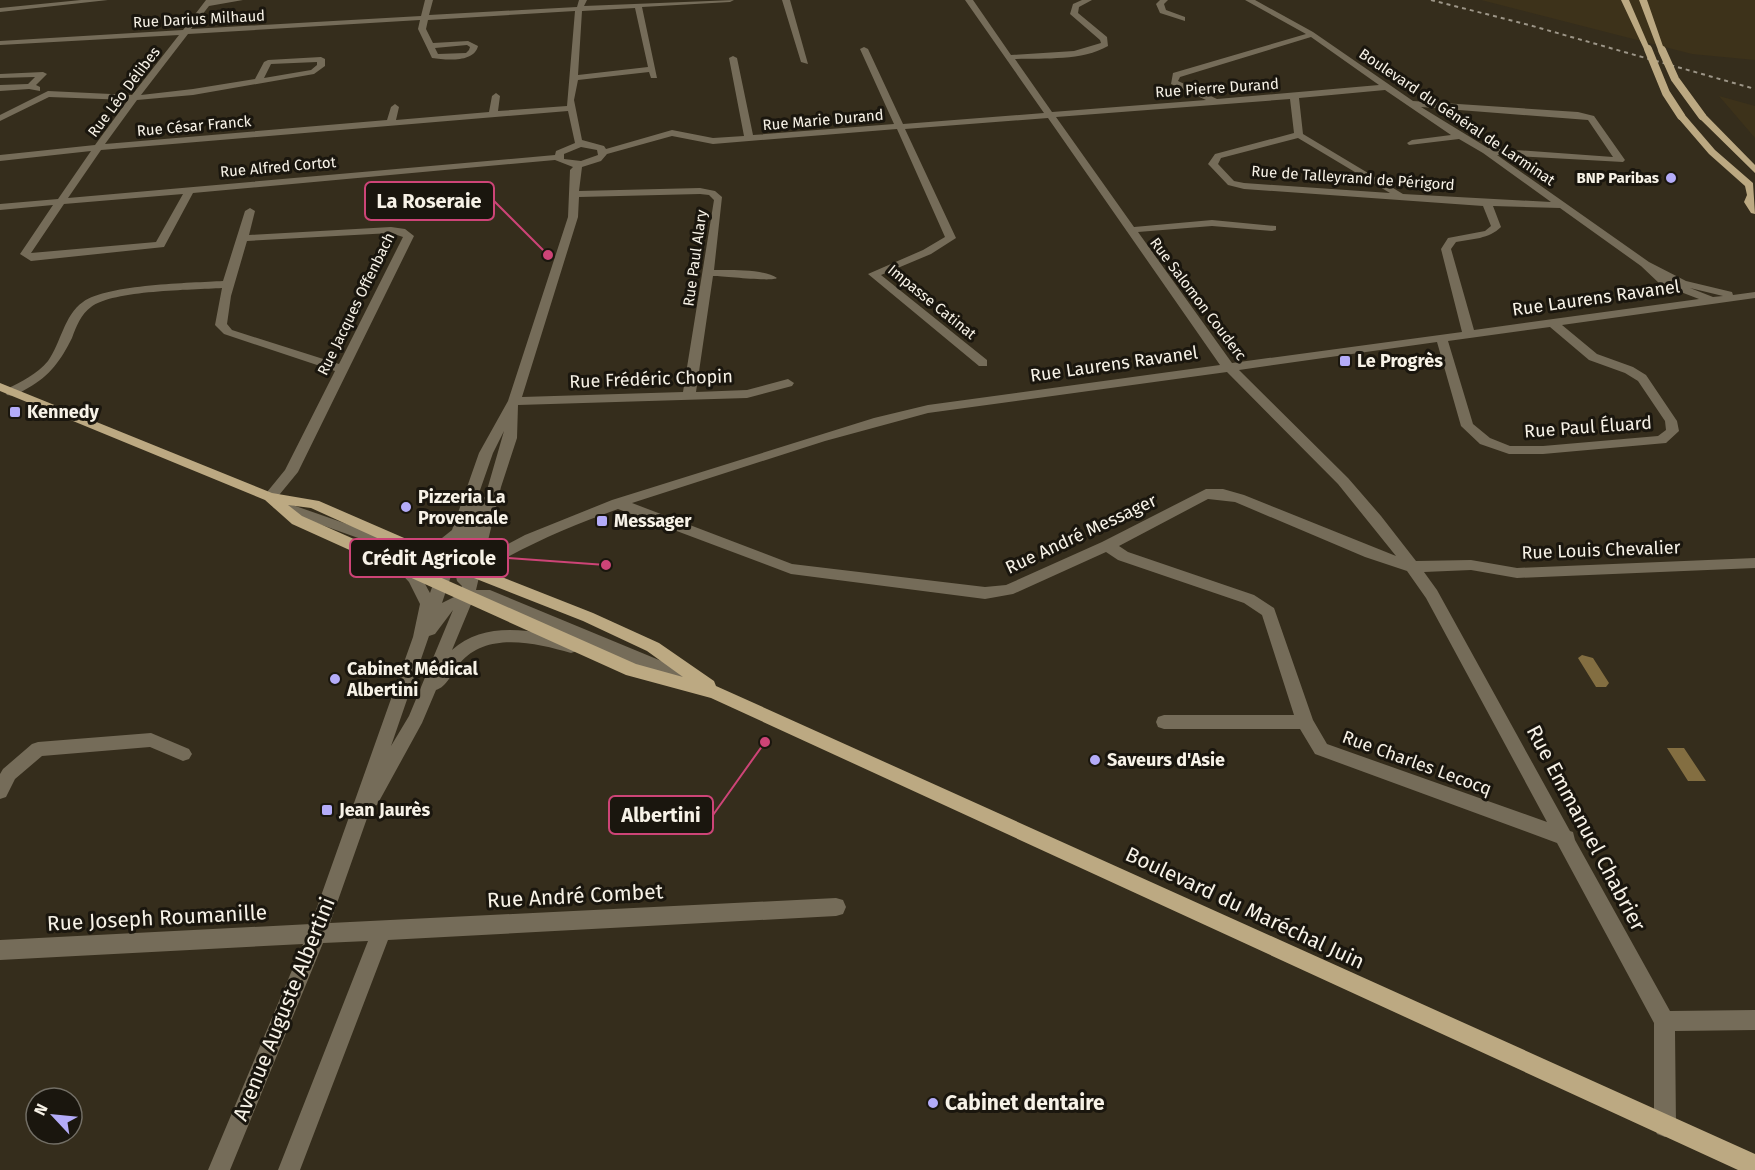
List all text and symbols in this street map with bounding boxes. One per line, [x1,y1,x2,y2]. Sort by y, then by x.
street label: Rue Darius Milhaud [132,7,266,31]
street label: Rue Léo Délibes [84,43,164,141]
street label: Boulevard du Général de Larminat [1356,45,1559,190]
street label: Rue Pierre Durand [1155,75,1279,101]
street label: Rue Marie Durand [762,106,884,134]
street label: Rue César Franck [136,112,252,140]
street label: Rue Alfred Cortot [219,153,337,181]
street label: Rue de Talleyrand de Périgord [1251,162,1455,194]
place label: BNP Paribas [1576,169,1659,187]
marker: BNP Paribas [1664,171,1678,185]
callout: La Roseraie [365,182,494,220]
text: La Roseraie [376,189,482,213]
street label: Rue Paul Alary [679,208,711,307]
street label: Rue Jacques Offenbach [314,230,398,378]
street label: Rue Salomon Couderc [1146,234,1250,364]
street label: Impasse Catinat [884,261,980,343]
street label: Rue Laurens Ravanel [1511,275,1681,321]
street label: Rue Laurens Ravanel [1029,341,1199,387]
place label: Le Progrès [1357,350,1443,372]
marker: Le Progrès [1338,354,1352,368]
street label: Rue Frédéric Chopin [569,365,733,393]
place label: Kennedy [27,401,100,423]
marker: Kennedy [8,405,22,419]
street label: Rue Paul Éluard [1523,411,1653,442]
place label: Pizzeria La Provencale [418,486,508,529]
street label: Rue André Messager [1002,489,1160,579]
marker: Pizzeria La Provencale [399,500,413,514]
place label: Messager [614,510,692,532]
marker: Messager [595,514,609,528]
street label: Rue Louis Chevalier [1521,536,1681,564]
callout: Crédit Agricole [350,539,508,577]
text: Crédit Agricole [362,546,496,570]
place label: Cabinet Médical Albertini [346,658,478,701]
marker: Cabinet Médical Albertini [328,672,342,686]
street label: Rue Emmanuel Chabrier [1521,721,1651,935]
street label: Rue Charles Lecocq [1339,726,1495,800]
place label: Saveurs d'Asie [1107,749,1225,771]
marker: Saveurs d'Asie [1088,753,1102,767]
callout: Albertini [609,796,713,834]
place label: Jean Jaurès [338,799,430,821]
marker: Jean Jaurès [320,803,334,817]
text: Albertini [620,803,701,827]
street label: Boulevard du Maréchal Juin [1121,841,1369,975]
street label: Rue André Combet [486,878,664,914]
street label: Avenue Auguste Albertini [227,894,341,1124]
street label: Rue Joseph Roumanille [46,899,268,937]
north arrow [24,1086,84,1146]
place label: Cabinet dentaire [945,1090,1105,1116]
marker: Cabinet dentaire [926,1096,940,1110]
text: N [30,1101,52,1119]

